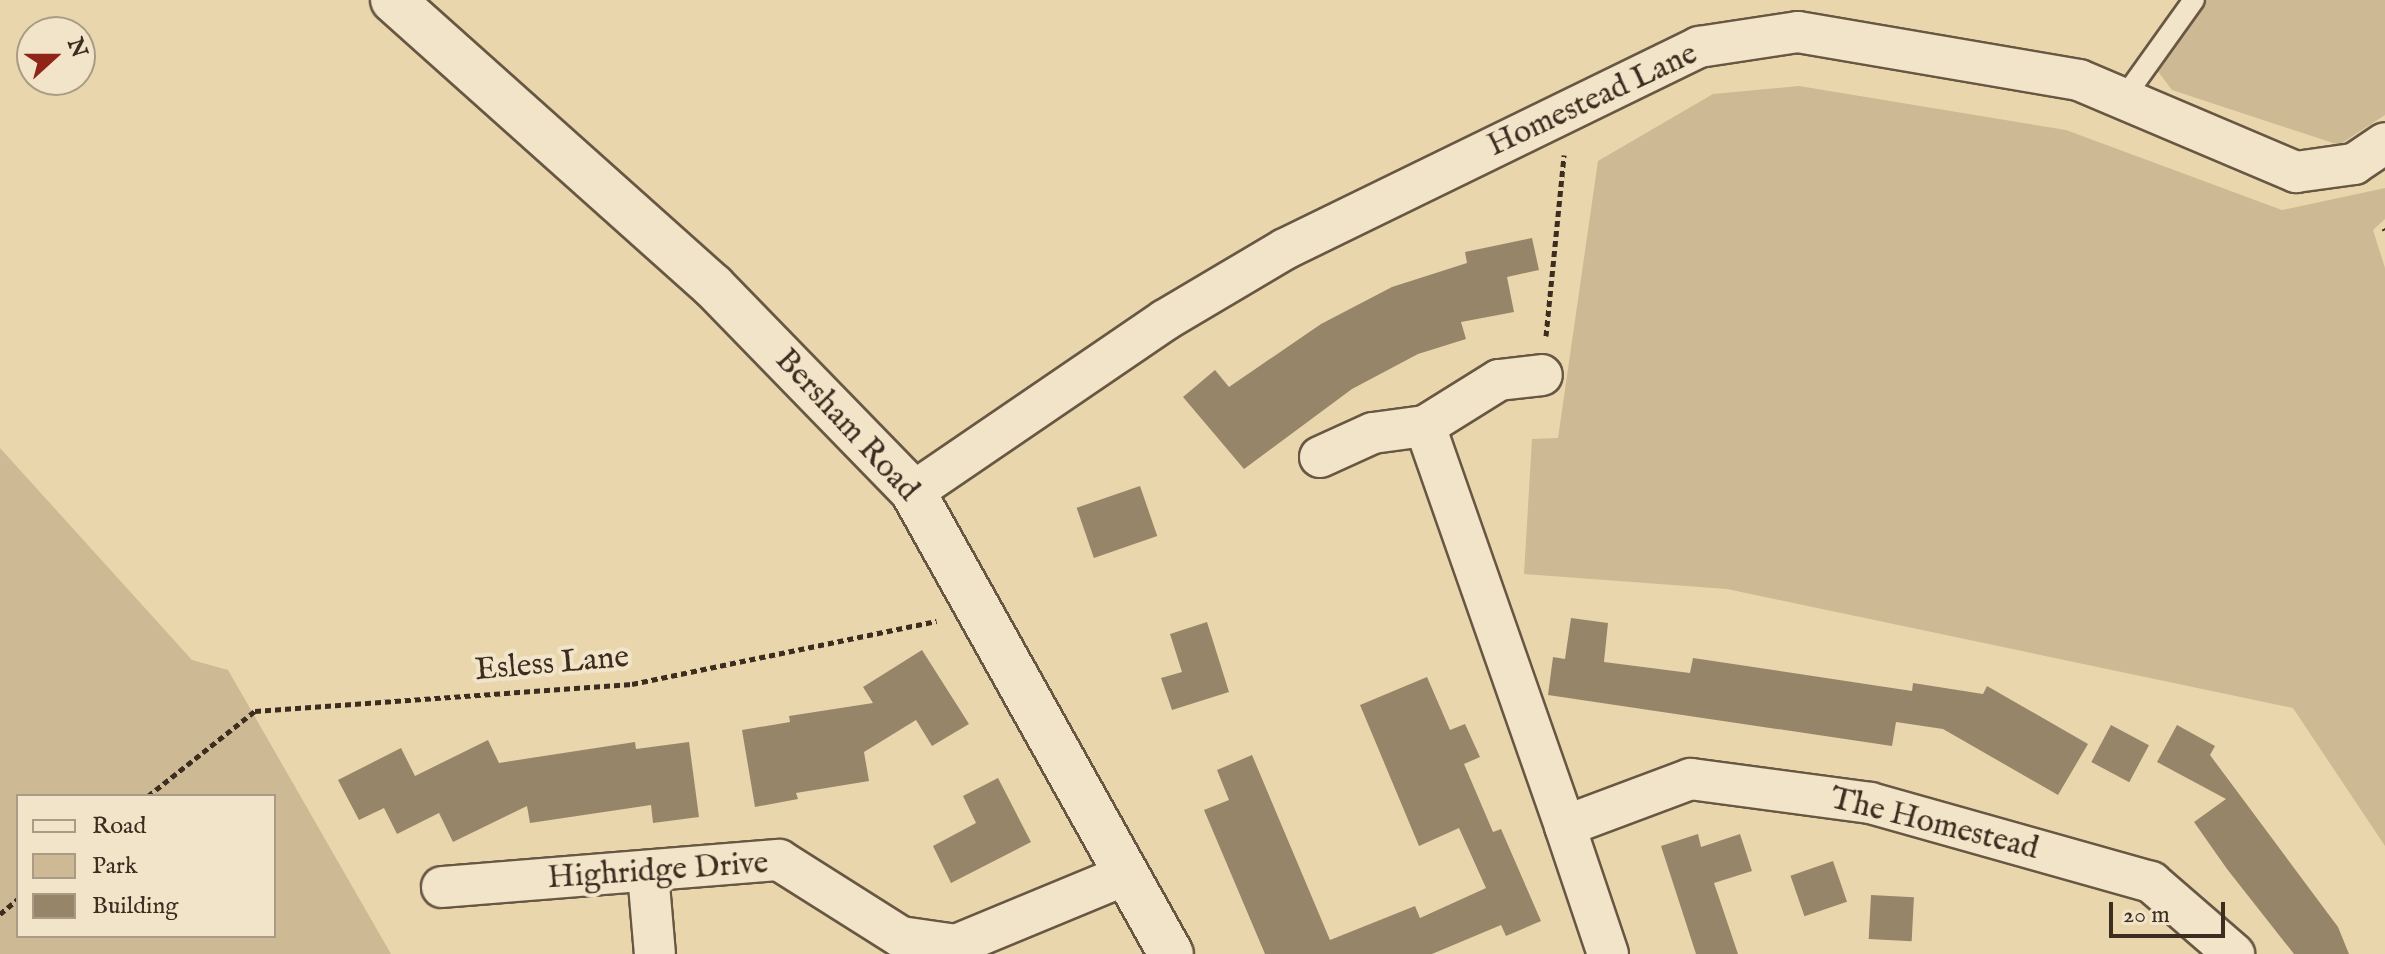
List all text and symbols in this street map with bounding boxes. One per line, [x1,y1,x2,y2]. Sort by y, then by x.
north arrow [16,16,96,96]
text: N [60,34,93,62]
street label: Homestead Lane [1482,36,1704,166]
street label: Bersham Road [766,342,926,510]
street label: Esless Lane [473,639,631,691]
street label: The Homestead [1826,781,2042,869]
legend [16,794,276,938]
text: Road [92,811,146,842]
street label: Highridge Drive [546,845,770,899]
text: Park [92,851,138,882]
scale bar [2113,886,2229,936]
text: Building [92,891,178,922]
text: 20 m [2123,900,2170,931]

